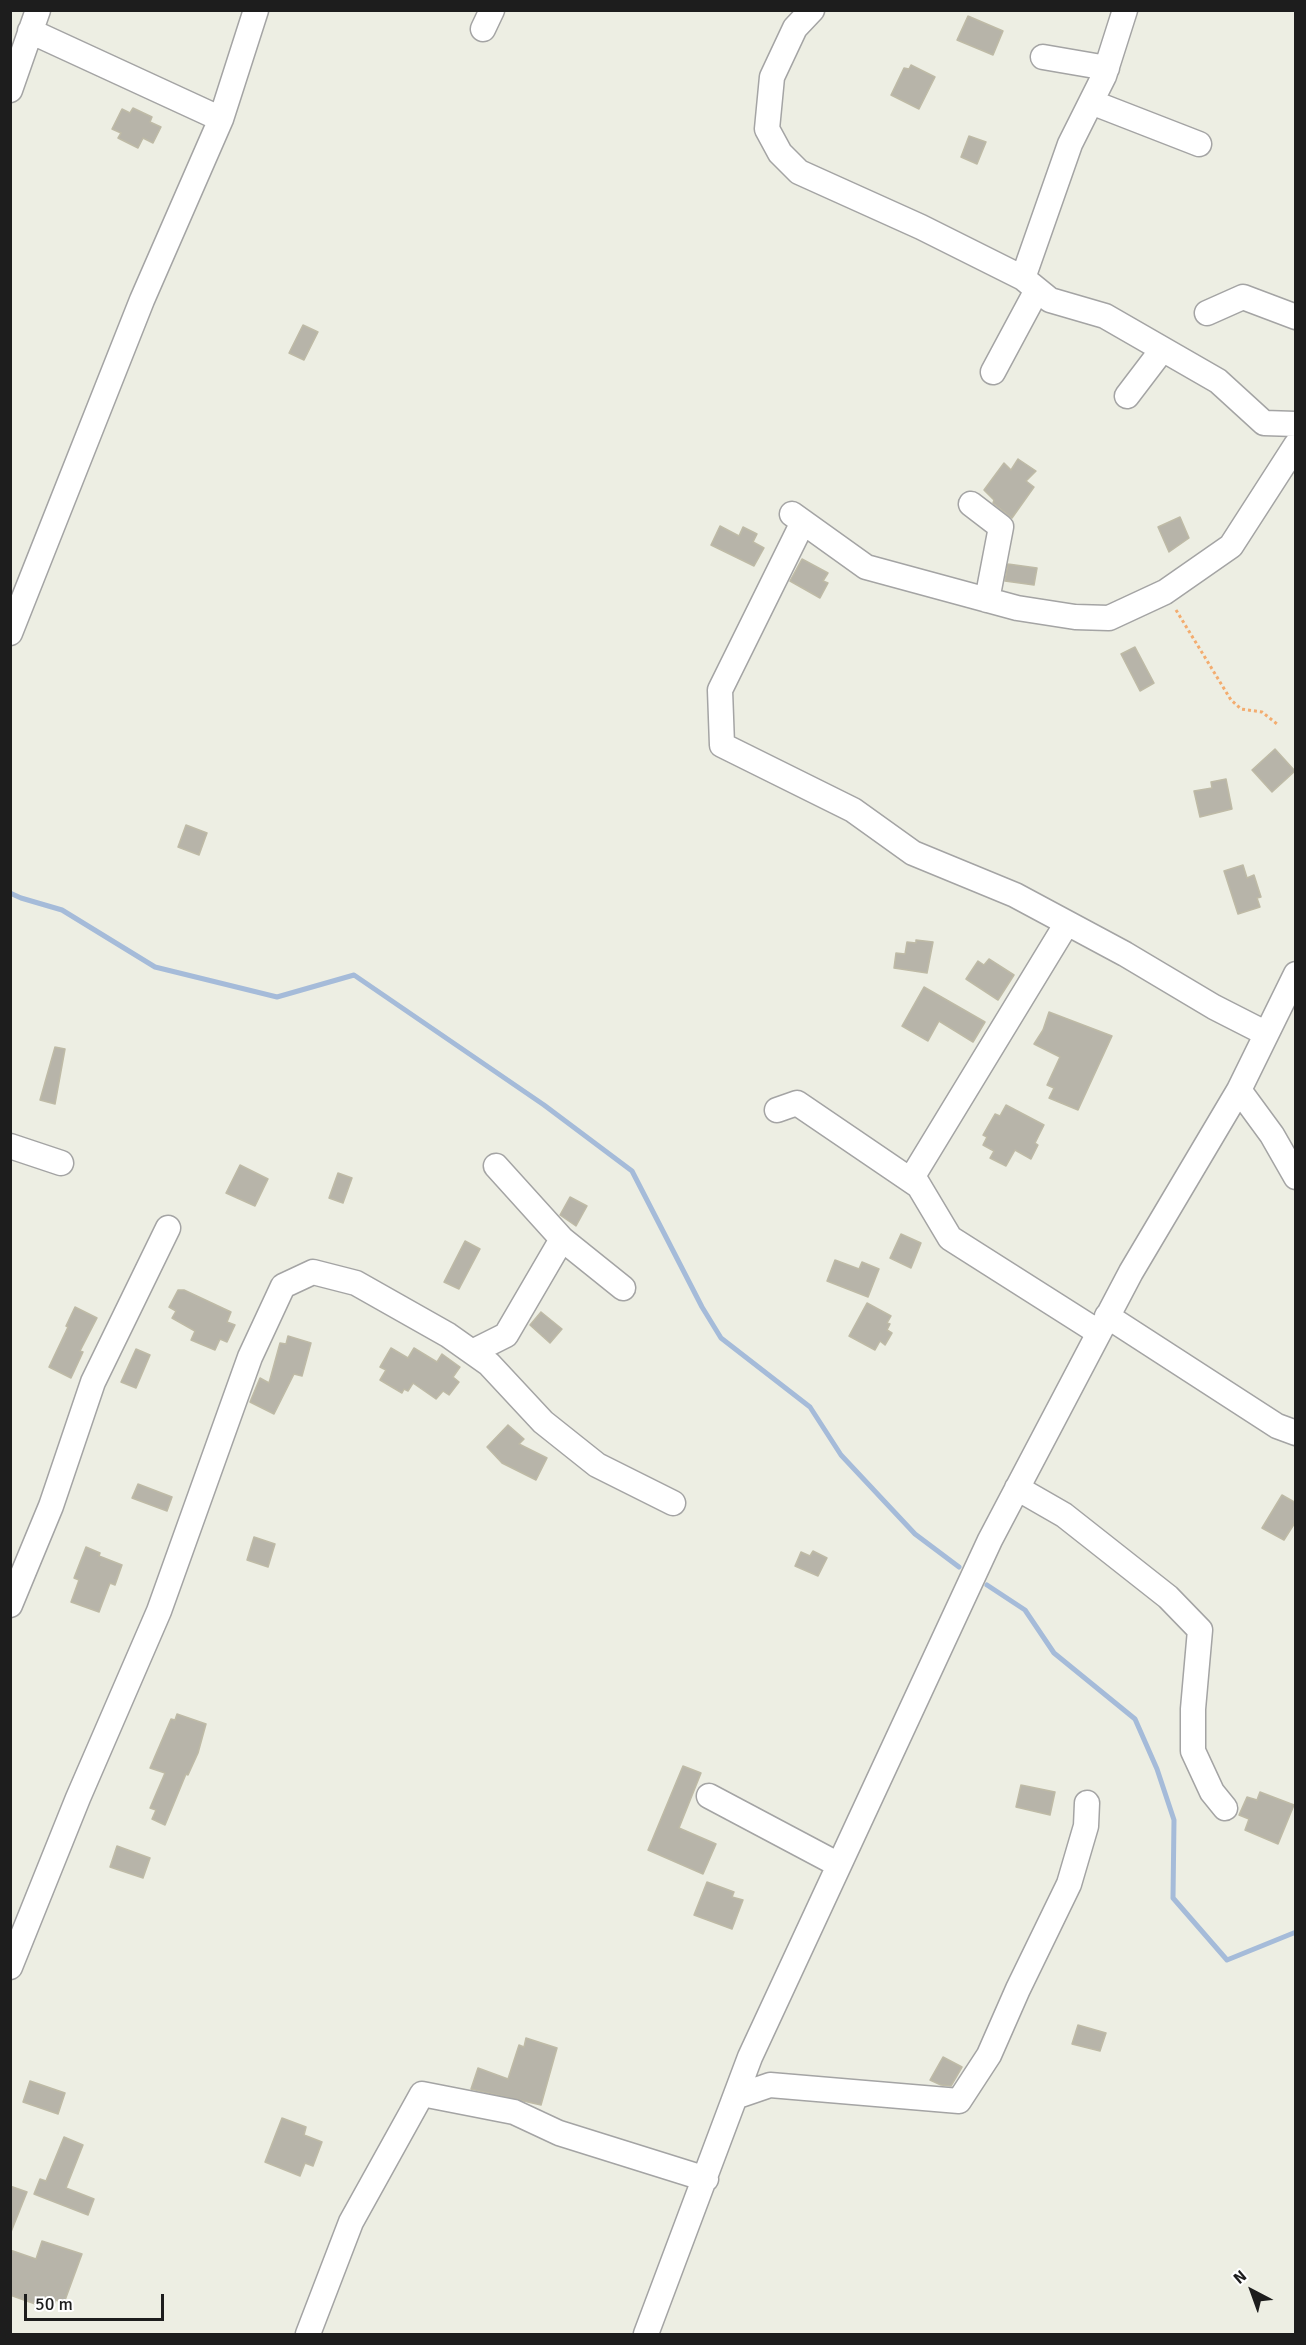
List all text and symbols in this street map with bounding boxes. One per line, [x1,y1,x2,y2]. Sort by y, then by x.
north arrow [1222,2261,1282,2321]
text: N [1229,2266,1251,2289]
scale bar [27,2282,166,2320]
text: 50 m [35,2293,73,2315]

